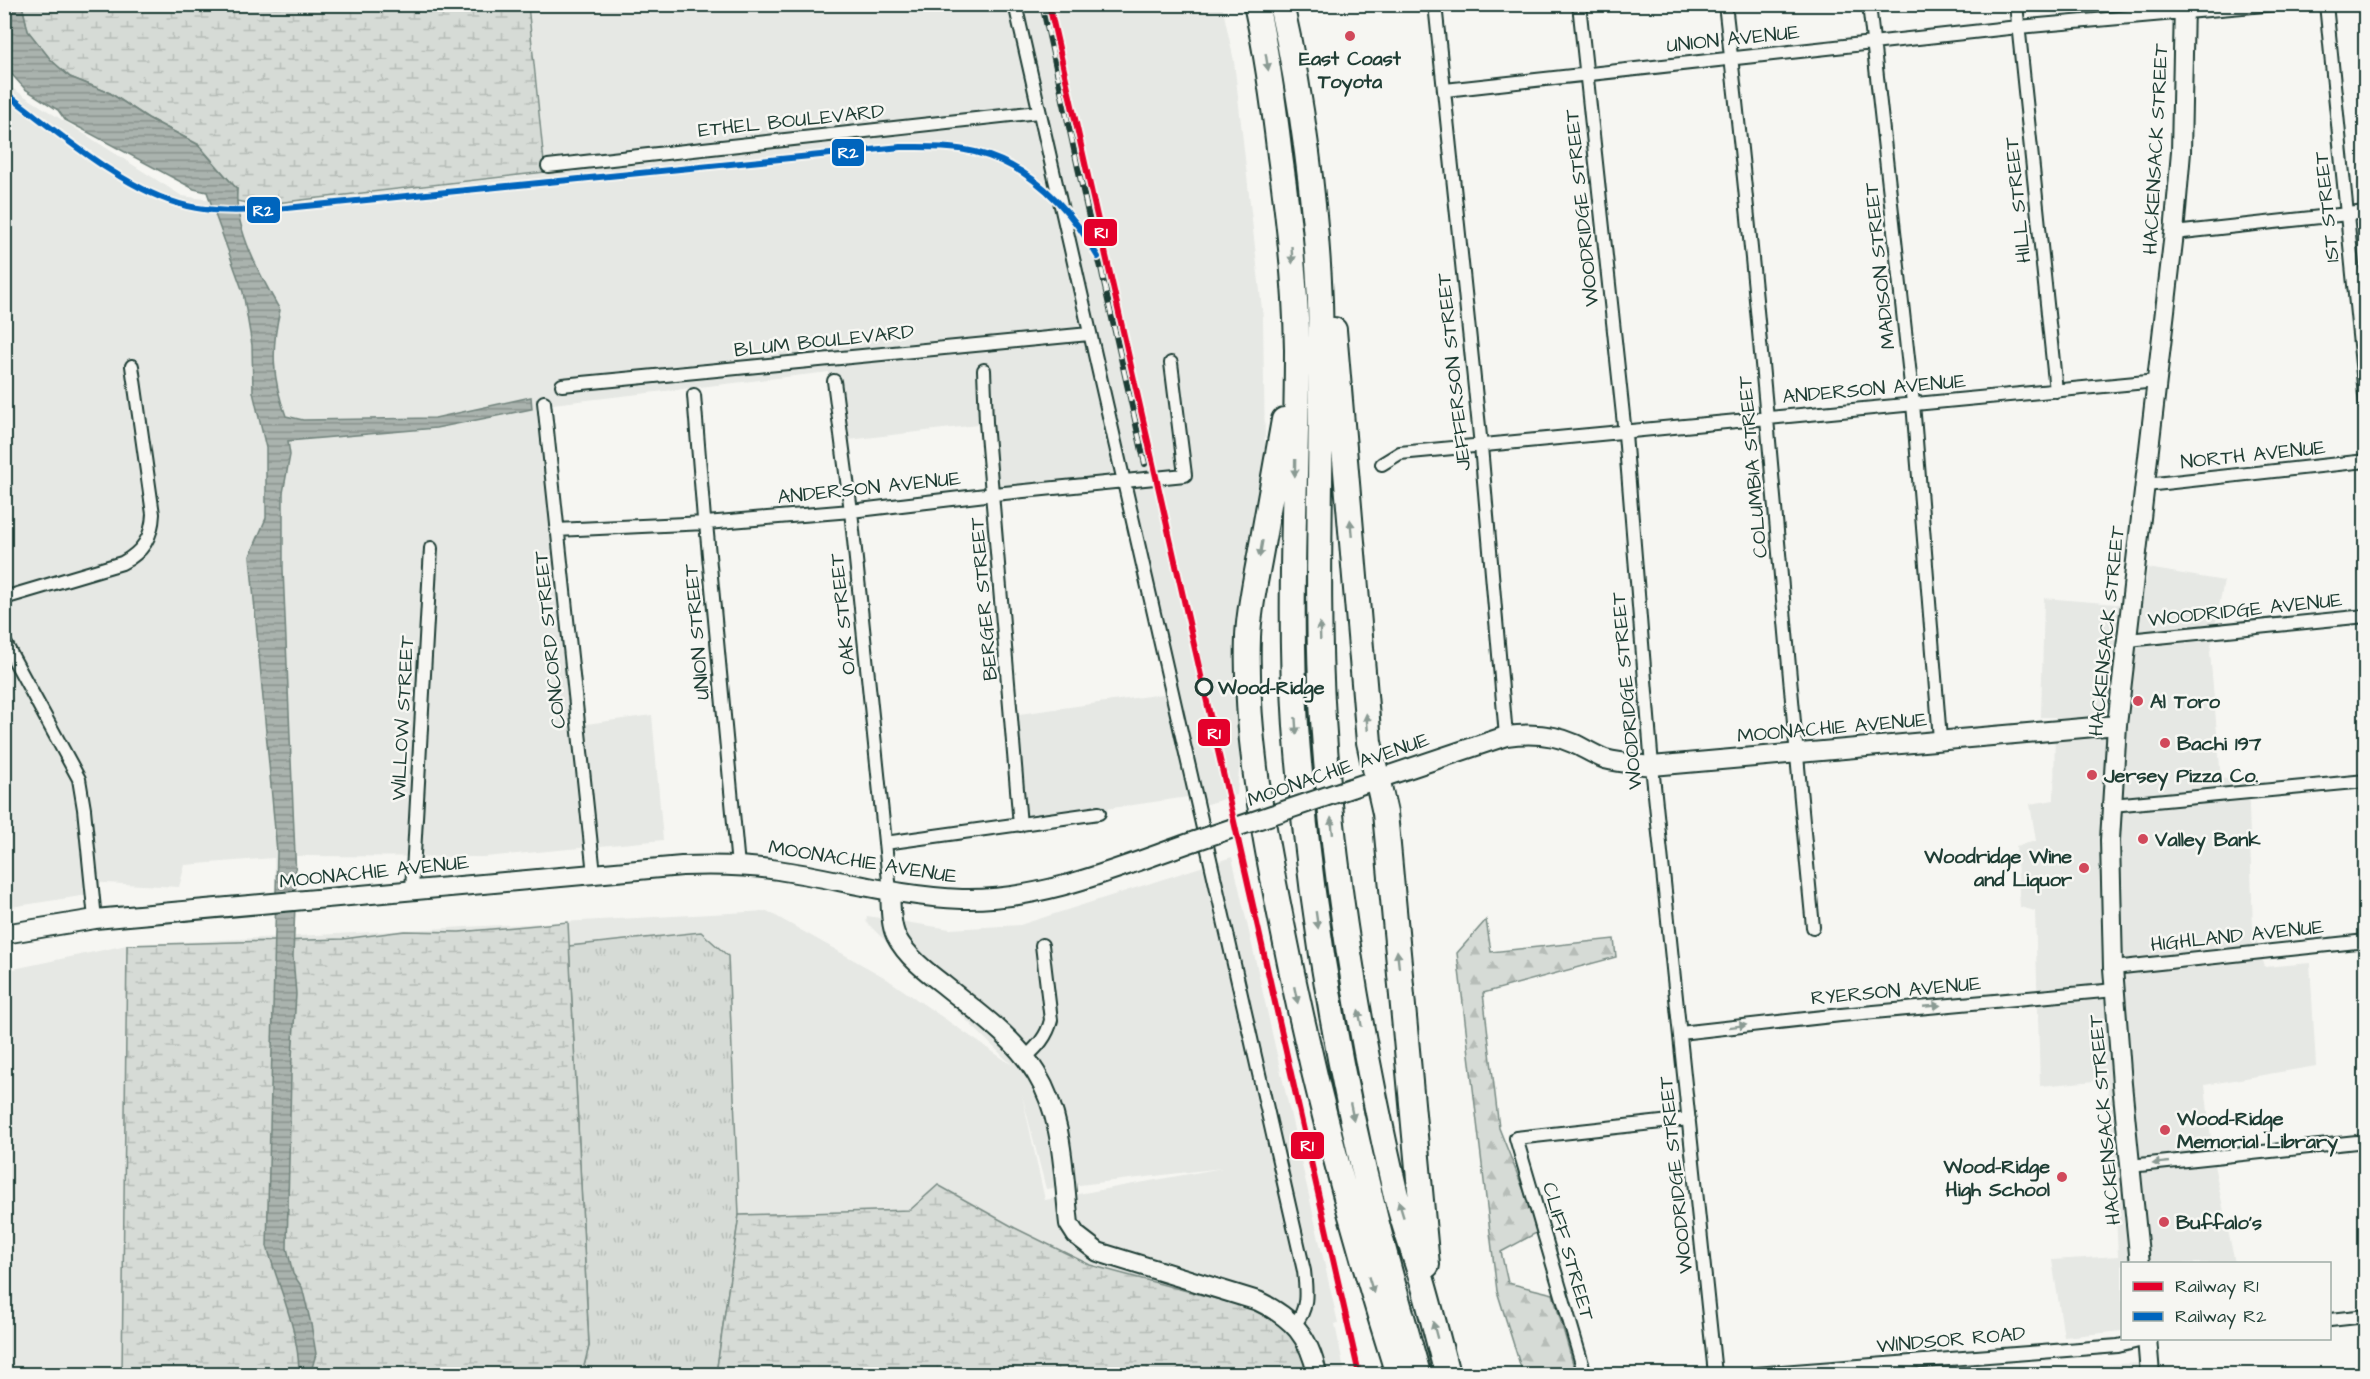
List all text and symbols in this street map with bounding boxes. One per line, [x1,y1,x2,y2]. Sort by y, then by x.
street label: UNION AVENUE [1665,18,1801,60]
marker: East Coast Toyota [1343,29,1357,43]
street label: HACKENSACK STREET [2136,42,2176,255]
place label: East Coast Toyota [1299,45,1402,97]
one-way arrow [1263,53,1272,72]
street label: ETHEL BOULEVARD [697,97,886,145]
street label: WOODRIDGE STREET [1558,107,1606,308]
street label: HILL STREET [1997,135,2039,264]
line badge: R2 [831,138,865,167]
text: R2 [838,142,859,164]
street label: 1ST STREET [2307,149,2347,264]
street label: MADISON STREET [1857,180,1903,351]
line badge: R2 [246,196,281,224]
text: R2 [253,200,274,222]
line badge: R1 [1083,218,1118,247]
text: R1 [1094,222,1109,244]
one-way arrow [1287,246,1296,265]
street label: JEFFERSON STREET [1430,271,1478,472]
street label: BLUM BOULEVARD [733,318,916,364]
street label: ANDERSON AVENUE [1781,367,1967,411]
street label: COLUMBIA STREET [1731,374,1775,559]
street label: NORTH AVENUE [2179,433,2327,477]
one-way arrow [1290,459,1300,478]
street label: ANDERSON AVENUE [776,464,962,512]
street label: BERGER STREET [963,515,1005,682]
one-way arrow [1346,519,1356,538]
street label: HACKENSACK STREET [2082,524,2132,738]
one-way arrow [1256,540,1265,559]
street label: CONCORD STREET [527,549,573,730]
street label: OAK STREET [823,551,863,676]
street label: UNION STREET [677,562,717,701]
street label: WOODRIDGE AVENUE [2147,586,2344,634]
street label: WOODRIDGE STREET [1604,590,1650,791]
one-way arrow [1315,621,1324,640]
street label: WILLOW STREET [385,634,421,801]
place label: Wood-Ridge [1217,674,1325,703]
marker: Wood-Ridge [1195,678,1213,696]
place label: Al Toro [2150,688,2221,716]
marker: Al Toro [2131,694,2145,708]
street label: MOONACHIE AVENUE [1736,706,1928,750]
one-way arrow [1362,713,1372,732]
one-way arrow [1292,716,1301,735]
line badge: R1 [1197,718,1231,747]
text: R1 [1207,723,1222,745]
street label: MOONACHIE AVENUE [1244,726,1433,814]
place label: Bachi 197 [2177,730,2262,758]
marker: Bachi 197 [2158,736,2172,750]
place label: Jersey Pizza Co. [2103,762,2258,791]
marker: Jersey Pizza Co. [2085,768,2099,782]
one-way arrow [1327,816,1337,835]
place label: Valley Bank [2154,826,2261,855]
marker: Valley Bank [2136,832,2150,846]
street label: MOONACHIE AVENUE [767,833,959,891]
place label: Woodridge Wine and Liquor [1923,843,2073,894]
street label: MOONACHIE AVENUE [278,848,471,896]
marker: Woodridge Wine and Liquor [2077,861,2091,875]
one-way arrow [1312,910,1321,929]
street label: HIGHLAND AVENUE [2149,913,2325,959]
one-way arrow [1393,949,1403,968]
street label: RYERSON AVENUE [1810,970,1982,1012]
one-way arrow [1292,986,1301,1005]
one-way arrow [1922,1001,1941,1011]
one-way arrow [1355,1009,1364,1028]
street label: HACKENSACK STREET [2082,1013,2128,1226]
one-way arrow [1728,1022,1747,1031]
street label: WOODRIDGE STREET [1652,1074,1700,1275]
one-way arrow [1347,1102,1357,1121]
place label: Wood-Ridge Memorial Library [2176,1105,2338,1157]
marker: Wood-Ridge Memorial Library [2158,1123,2172,1137]
line badge: R1 [1290,1131,1325,1160]
text: R1 [1300,1135,1315,1157]
place label: Wood-Ridge High School [1943,1153,2050,1205]
one-way arrow [2152,1158,2171,1168]
marker: Wood-Ridge High School [2055,1170,2069,1184]
street label: CLIFF STREET [1535,1179,1601,1324]
one-way arrow [1396,1200,1405,1218]
place label: Buffalo's [2176,1209,2262,1237]
marker: Buffalo's [2157,1215,2171,1229]
legend [2121,1262,2331,1340]
text: Railway R1 [2175,1274,2258,1300]
one-way arrow [1367,1276,1376,1294]
text: Railway R2 [2175,1304,2267,1330]
street label: WINDSOR ROAD [1876,1320,2027,1360]
one-way arrow [1430,1321,1439,1339]

